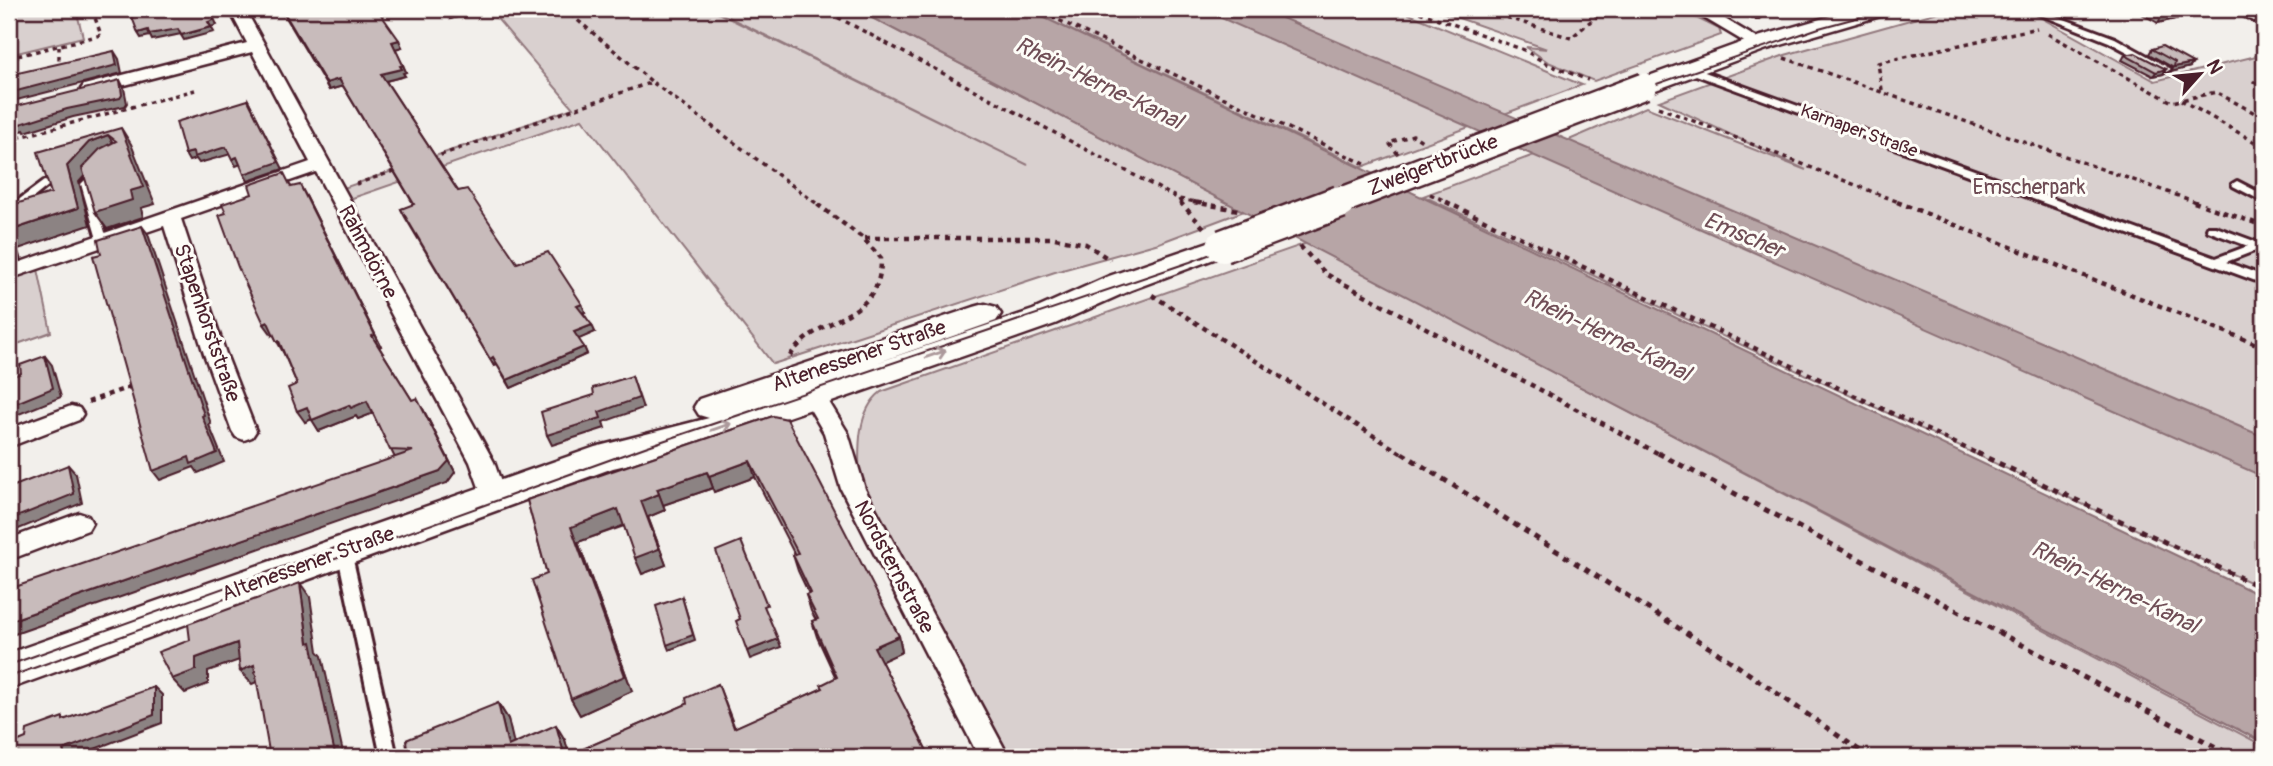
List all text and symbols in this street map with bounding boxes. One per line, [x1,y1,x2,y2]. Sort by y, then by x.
water label: Rhein-Herne-Kanal [1011,30,1190,137]
north arrow [2164,38,2234,108]
text: N [2201,56,2228,78]
street label: Karnaper Straße [1797,99,1921,163]
street label: Zweigertbrücke [1364,128,1503,202]
park label: Emscherpark [1973,174,2086,201]
street label: Rahmdörne [332,201,404,304]
water label: Emscher [1700,205,1791,266]
street label: Stapenhorststraße [167,240,247,406]
water label: Rhein-Herne-Kanal [1519,282,1698,389]
street label: Altenessener Straße [769,313,950,398]
one-way arrow [925,347,947,360]
one-way arrow [709,420,731,432]
street label: Nordsternstraße [848,496,941,639]
street label: Altenessener Straße [218,520,399,608]
water label: Rhein-Herne-Kanal [2027,534,2206,641]

